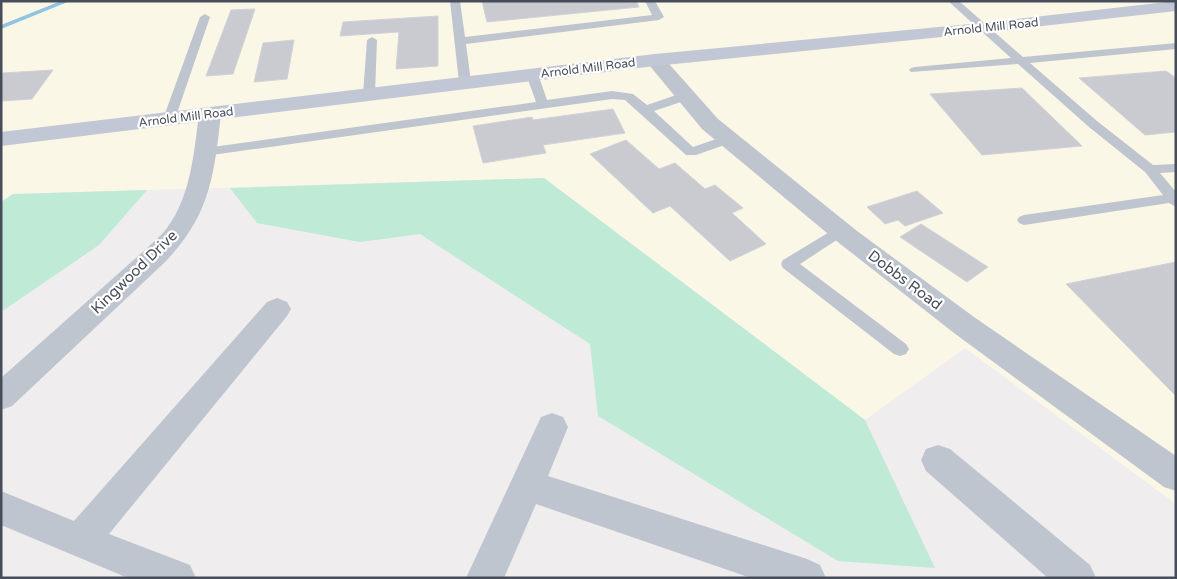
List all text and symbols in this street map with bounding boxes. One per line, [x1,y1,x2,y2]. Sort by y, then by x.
street label: Arnold Mill Road [943,15,1039,39]
street label: Arnold Mill Road [540,55,636,81]
street label: Arnold Mill Road [138,104,234,130]
street label: Kingwood Drive [87,226,181,318]
street label: Dobbs Road [865,246,945,314]

